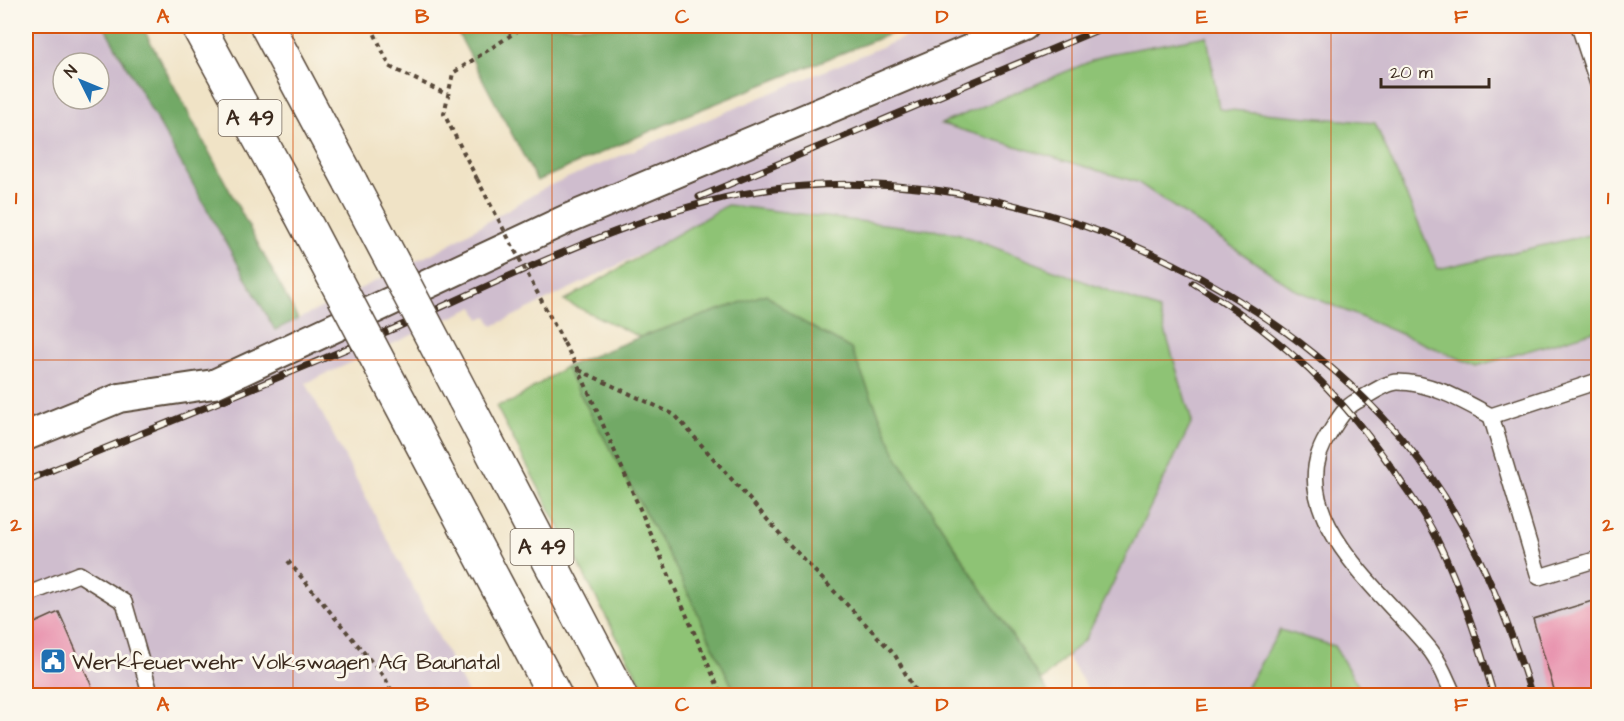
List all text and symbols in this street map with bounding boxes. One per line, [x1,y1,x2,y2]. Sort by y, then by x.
text: A [157,3,170,31]
text: B [415,3,430,31]
text: C [675,3,690,31]
text: D [936,3,949,31]
text: E [1196,3,1208,31]
text: F [1454,3,1469,31]
north arrow [51,51,111,111]
scale bar [1381,51,1489,89]
text: N [59,60,82,83]
text: 20 m [1390,60,1433,85]
road number: A 49 [218,100,282,136]
text: 1 [15,184,18,212]
text: 1 [1607,184,1610,212]
text: 2 [9,511,22,539]
text: 2 [1601,511,1614,539]
road number: A 49 [510,529,574,565]
public building icon: Werkfeuerwehr Volkswagen AG Baunatal [38,646,68,676]
place label: Werkfeuerwehr Volkswagen AG Baunatal [72,647,500,679]
text: A [157,691,170,719]
text: B [415,691,430,719]
text: C [675,691,690,719]
text: D [936,691,949,719]
text: E [1196,691,1208,719]
text: F [1454,691,1469,719]

